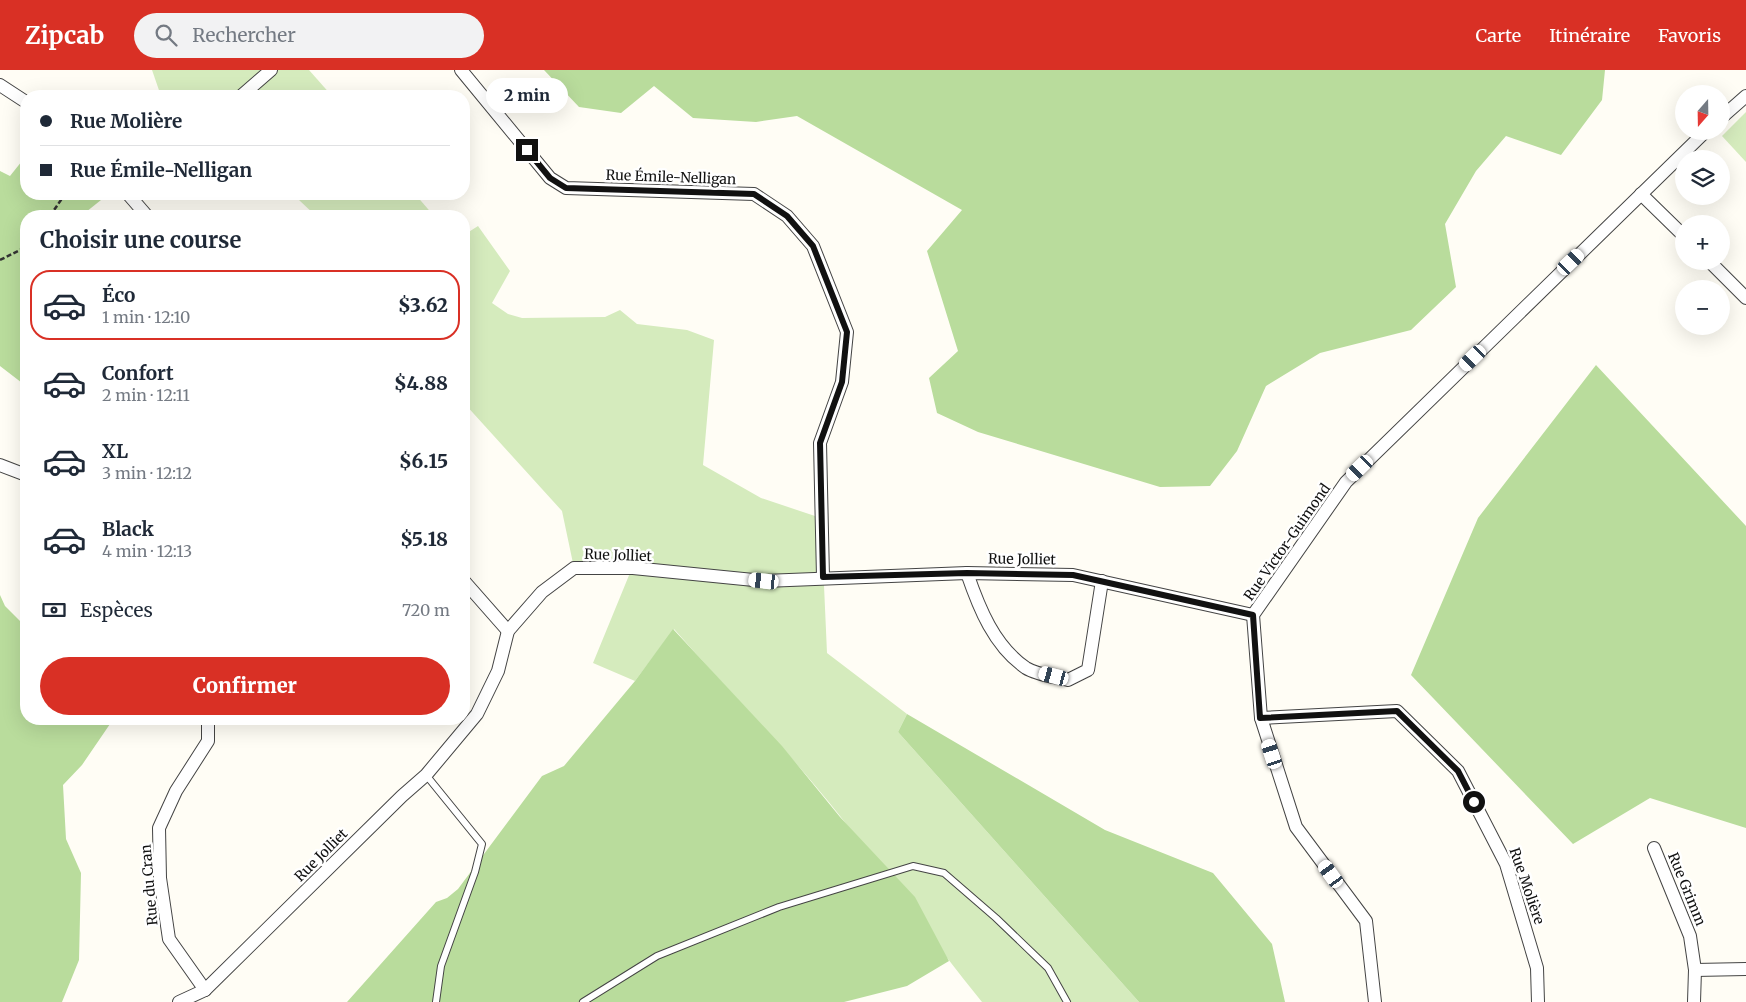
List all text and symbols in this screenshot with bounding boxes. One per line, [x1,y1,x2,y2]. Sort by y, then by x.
search box [134,13,484,58]
text: Zipcab [25,20,104,51]
icon: search [152,21,180,49]
text: Rechercher [192,23,296,47]
text: Carte [1475,24,1521,47]
text: Itinéraire [1549,24,1630,47]
text: Favoris [1658,24,1721,47]
callout: 2 min [486,78,568,112]
text: 2 min [504,85,550,105]
north arrow [1675,85,1730,140]
map controls [1675,85,1730,335]
text: Rue Molière [70,109,182,133]
route end [516,139,538,161]
button: layers [1675,150,1730,205]
text: Rue Émile-Nelligan [70,158,252,182]
street label: Rue Émile-Nelligan [605,166,737,188]
button: + [1675,215,1730,270]
text: Choisir une course [40,226,241,254]
car [1555,246,1587,278]
button: − [1675,280,1730,335]
icon: car [42,283,87,328]
text: Éco [102,283,135,307]
text: $3.62 [398,293,448,317]
text: 1 min · 12:10 [102,307,190,327]
car [1457,342,1489,374]
icon: car [42,361,87,406]
text: Confort [102,361,174,385]
text: $4.88 [394,371,448,395]
text: 2 min · 12:11 [102,385,190,405]
icon: car [42,439,87,484]
text: XL [102,439,128,463]
text: $6.15 [399,449,448,473]
car [1344,452,1376,484]
text: 3 min · 12:12 [102,463,192,483]
street label: Rue Victor-Guimond [1240,480,1334,604]
icon: car [42,517,87,562]
text: Black [102,517,154,541]
text: $5.18 [400,527,448,551]
text: 4 min · 12:13 [102,541,192,561]
street label: Rue Jolliet [584,545,653,565]
street label: Rue Jolliet [988,549,1057,569]
car [748,572,779,590]
icon: cash [40,596,68,624]
text: Espèces [80,598,153,622]
text: 720 m [402,600,450,620]
button: Confirmer [40,657,450,715]
car [1037,665,1070,687]
car [1260,737,1283,771]
route start [1463,791,1485,813]
street label: Rue Jolliet [291,824,352,885]
street label: Rue du Cran [136,844,162,926]
street label: Rue Molière [1505,845,1549,927]
street label: Rue Grimm [1664,850,1710,928]
car [1316,857,1345,891]

